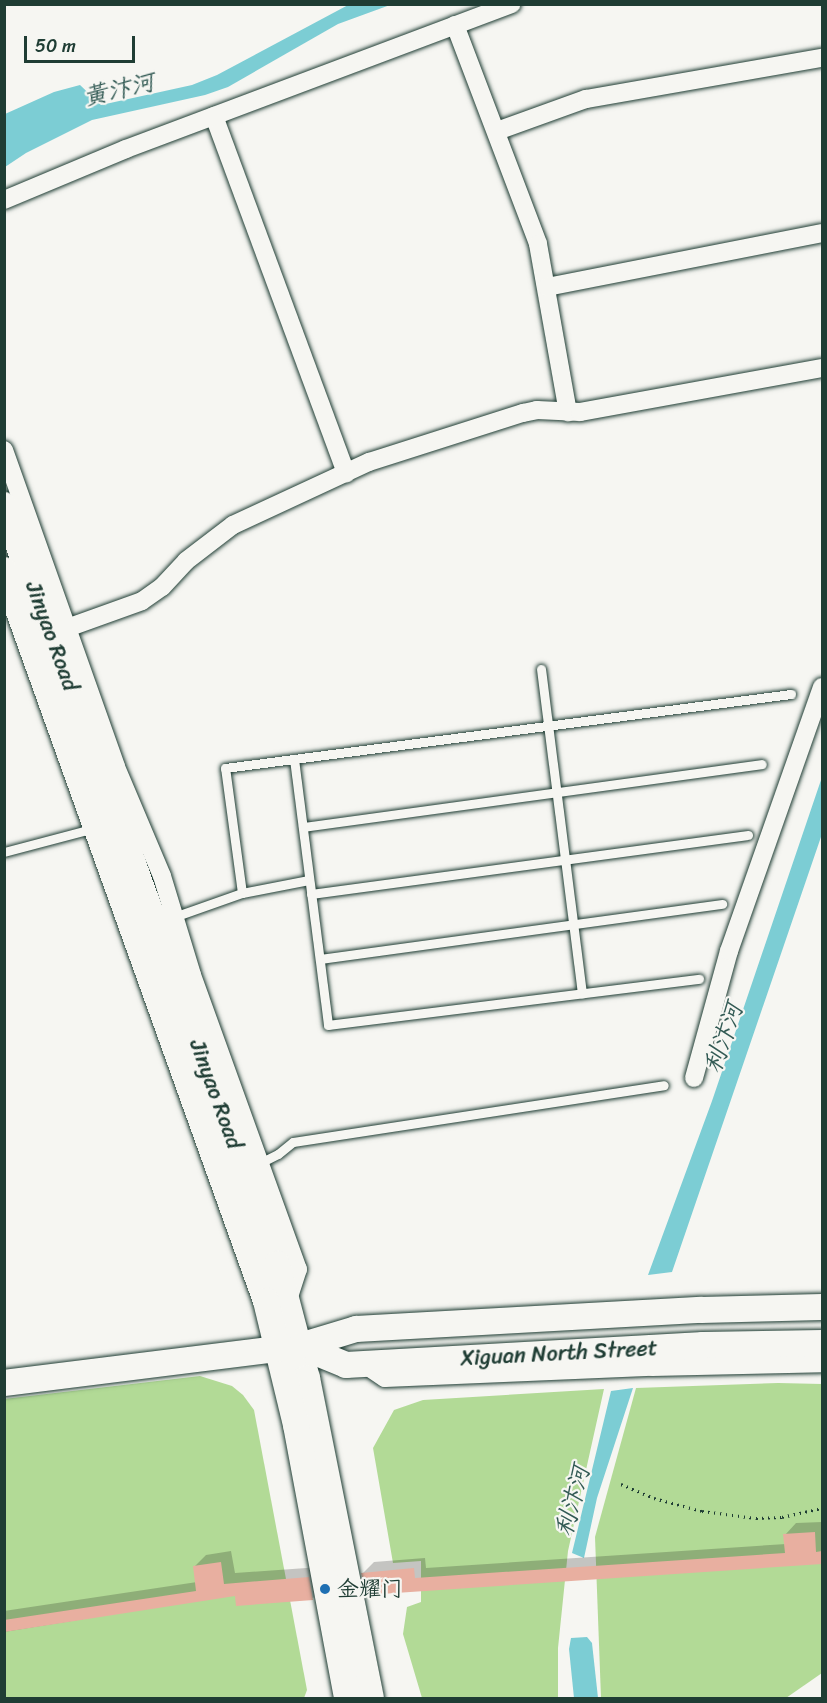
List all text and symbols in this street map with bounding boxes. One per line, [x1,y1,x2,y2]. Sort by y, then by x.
scale bar [27,24,138,62]
text: 50 m [35,30,76,62]
water label: 黄汴河 [81,68,157,112]
street label: Jinyao Road [20,578,84,694]
water label: 利汴河 [699,999,749,1077]
street label: Jinyao Road [184,1036,248,1152]
street label: Xiguan North Street [460,1335,658,1371]
water label: 利汴河 [550,1462,596,1540]
place label: 金耀门 [337,1576,403,1602]
marker: 金耀门 [318,1582,332,1596]

